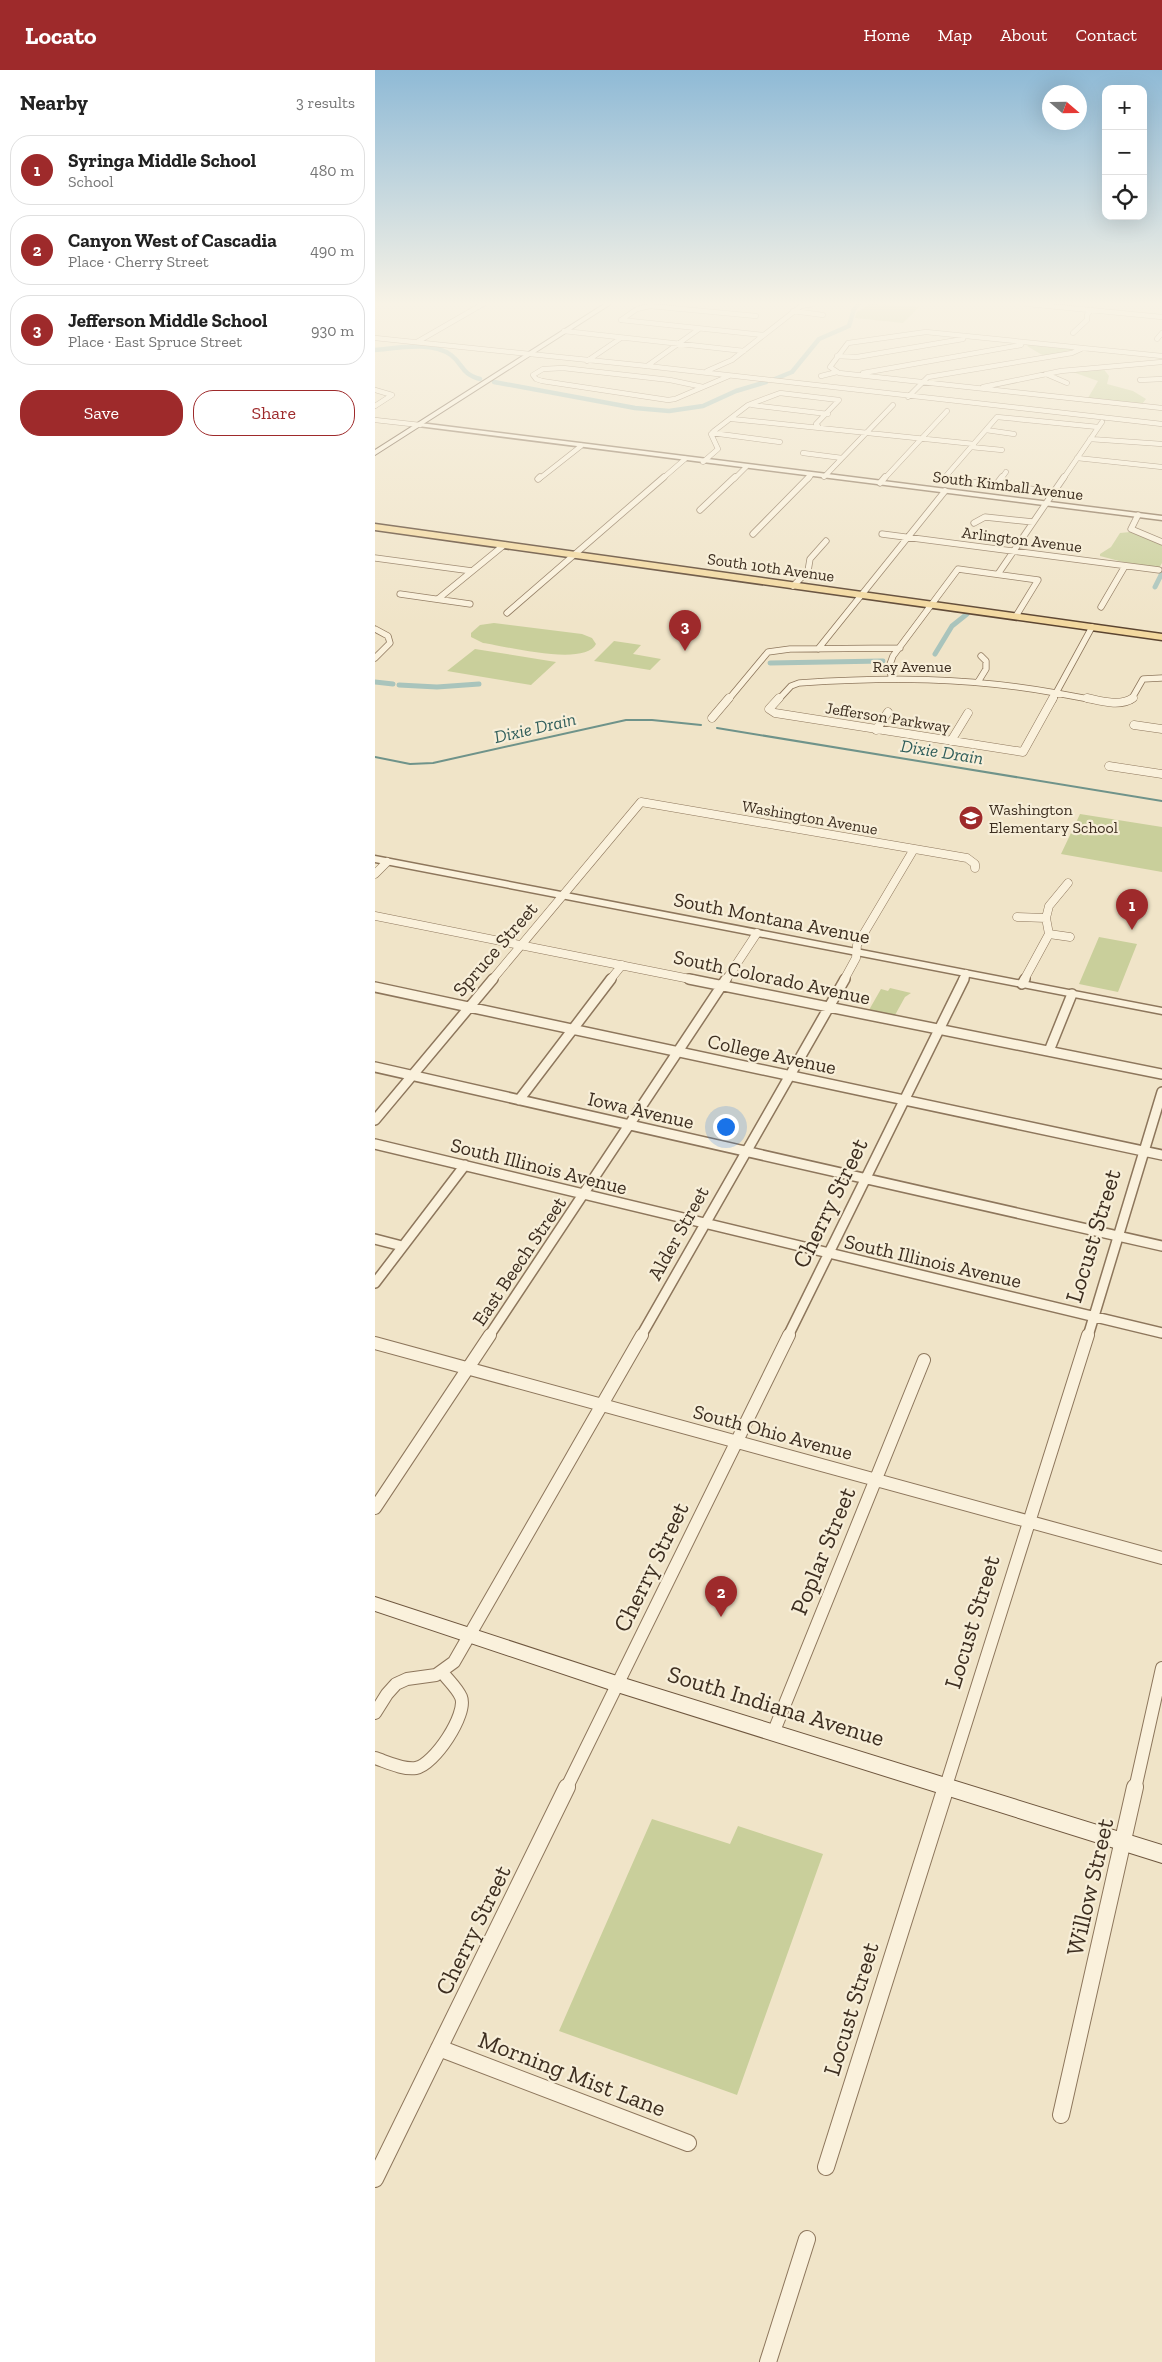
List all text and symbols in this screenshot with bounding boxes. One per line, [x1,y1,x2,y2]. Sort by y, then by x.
text: Locato [25,21,97,50]
text: Home [863,24,910,46]
text: Map [938,24,972,46]
text: About [1000,24,1047,46]
text: Contact [1075,24,1137,46]
north arrow [1042,85,1087,130]
map controls [1102,85,1147,220]
button: + [1102,85,1147,130]
text: Nearby [20,90,88,115]
text: 3 results [296,93,355,112]
button: − [1102,130,1147,175]
text: Syringa Middle School [68,149,256,172]
text: 1 [34,161,40,180]
text: 480 m [310,161,354,180]
text: School [68,172,114,191]
button: locate [1102,175,1147,220]
text: Canyon West of Cascadia [68,229,277,252]
text: 2 [33,241,41,260]
text: 490 m [310,241,354,260]
text: Place · Cherry Street [68,252,209,271]
text: Jefferson Middle School [68,309,267,332]
text: 3 [33,321,41,340]
text: 930 m [311,321,354,340]
text: Place · East Spruce Street [68,332,242,351]
button: Save [20,390,183,436]
button: Share [193,390,355,436]
street label: South Kimball Avenue [932,467,1084,504]
street label: Arlington Avenue [961,523,1083,556]
street label: South 10th Avenue [706,549,836,586]
pin: 3 [669,610,701,651]
street label: Ray Avenue [873,657,951,676]
street label: Jefferson Parkway [824,698,952,737]
water label: Dixie Drain [492,708,578,748]
water label: Dixie Drain [899,735,985,769]
street label: Washington Avenue [741,796,879,839]
place label: Washington Elementary School [989,800,1118,837]
school or university icon: Washington Elementary School [958,805,984,831]
street label: South Montana Avenue [672,887,872,949]
pin: 1 [1116,889,1148,930]
street label: Spruce Street [448,896,543,1001]
street label: South Colorado Avenue [671,944,873,1010]
street label: College Avenue [705,1029,839,1079]
street label: Iowa Avenue [586,1086,696,1134]
your location [713,1114,739,1140]
street label: South Illinois Avenue [448,1132,630,1200]
street label: Cherry Street [786,1133,873,1272]
street label: Locust Street [1058,1166,1127,1306]
street label: Alder Street [642,1181,714,1284]
street label: East Beech Street [467,1191,571,1330]
street label: South Illinois Avenue [842,1229,1024,1293]
street label: South Ohio Avenue [691,1399,855,1465]
street label: Poplar Street [784,1483,861,1619]
street label: Cherry Street [607,1497,694,1636]
street label: Locust Street [937,1552,1006,1692]
pin: 2 [705,1576,737,1617]
street label: South Indiana Avenue [664,1659,888,1752]
street label: Willow Street [1060,1815,1119,1958]
street label: Cherry Street [429,1860,516,1999]
street label: Locust Street [816,1939,885,2079]
street label: Morning Mist Lane [474,2024,670,2123]

